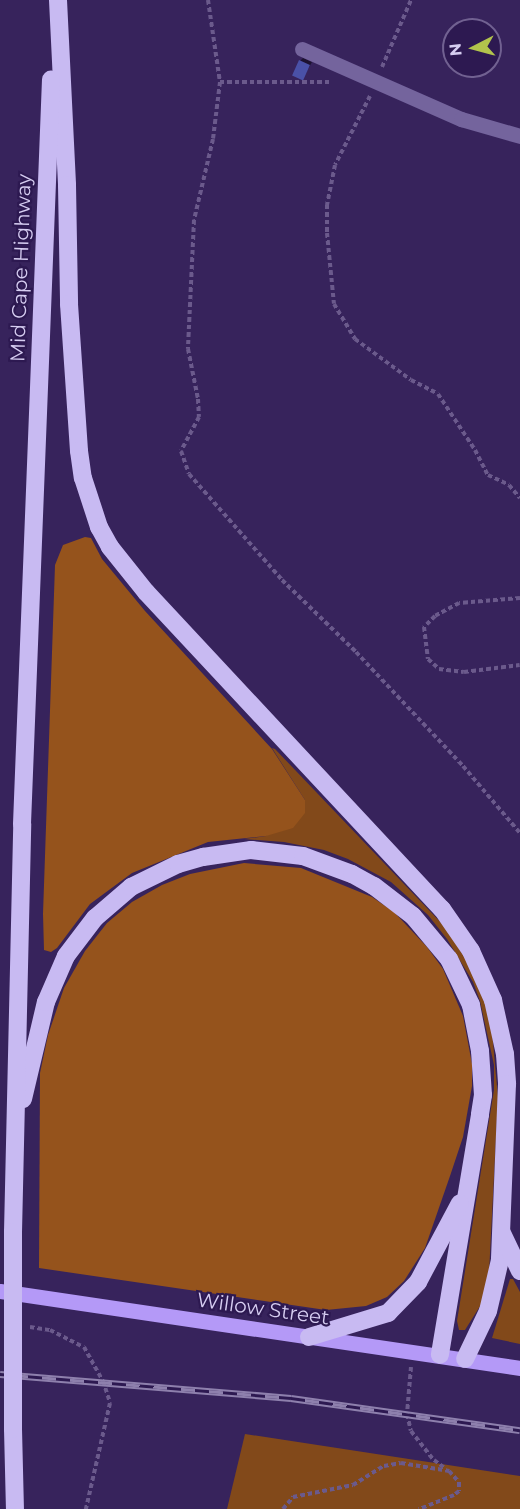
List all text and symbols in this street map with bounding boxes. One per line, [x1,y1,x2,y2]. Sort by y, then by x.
north arrow [442,18,502,78]
text: N [445,42,466,57]
street label: Mid Cape Highway [6,174,36,362]
street label: Willow Street [195,1288,331,1330]

